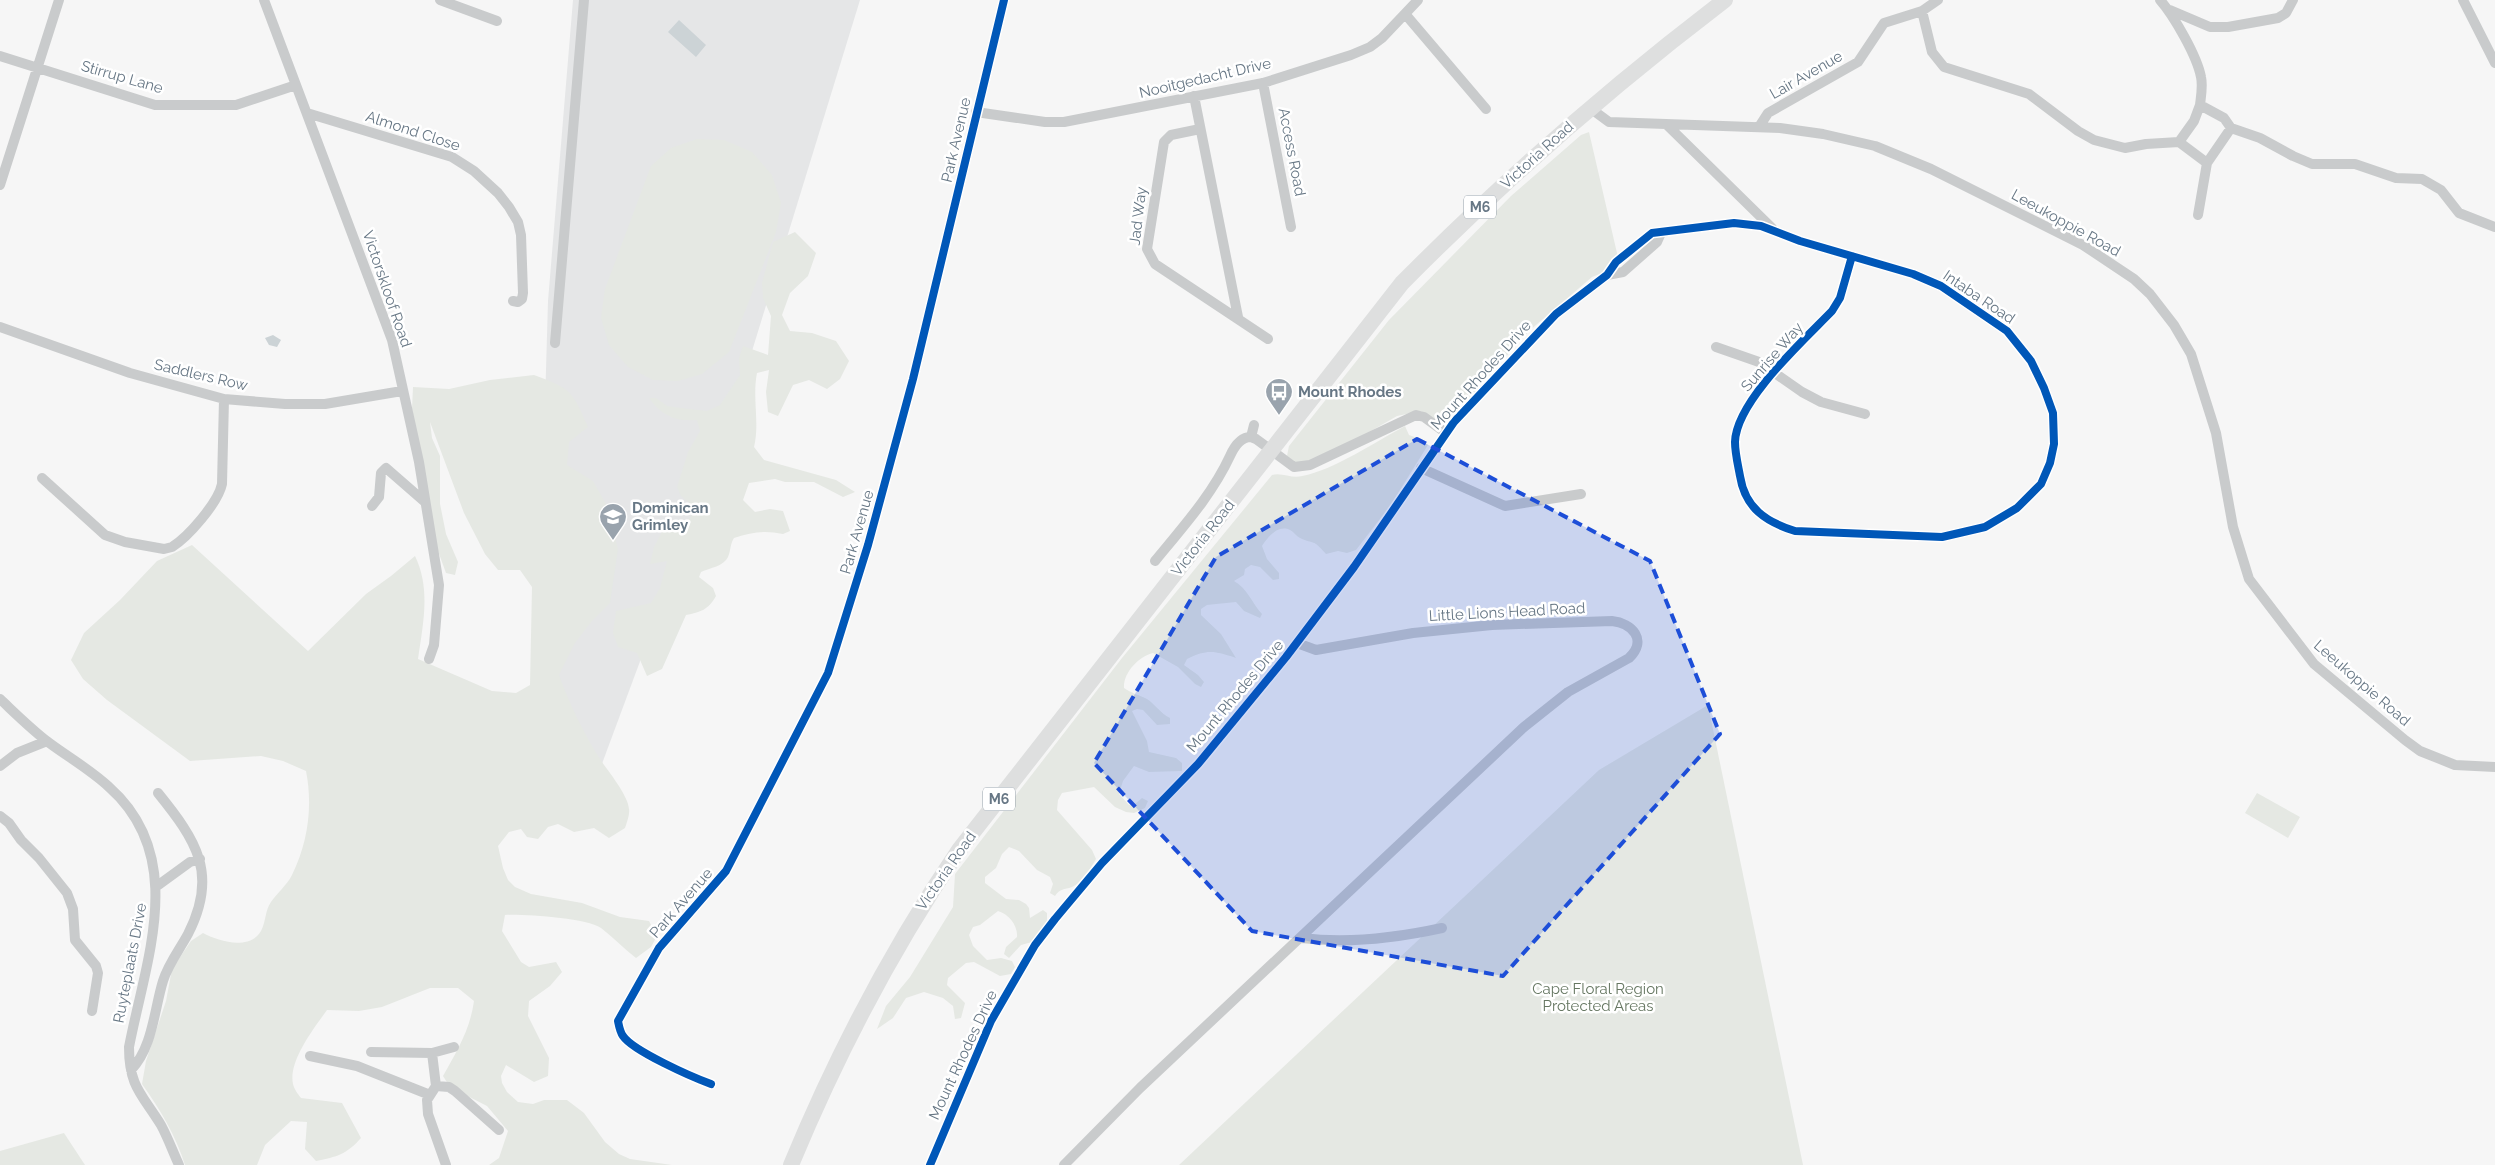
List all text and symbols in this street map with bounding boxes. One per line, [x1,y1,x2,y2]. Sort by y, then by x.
street label: Lair Avenue [1766,47,1846,103]
street label: Nooitgedacht Drive [1137,54,1273,102]
street label: Stirrup Lane [79,57,165,97]
street label: Park Avenue [937,96,975,184]
street label: Access Road [1275,106,1309,198]
street label: Almond Close [364,107,463,155]
street label: Victoria Road [1497,118,1577,192]
street label: Jad Way [1125,186,1151,246]
street label: Leeukoppie Road [2008,186,2124,260]
road number: M6 [1464,196,1496,218]
street label: Victorskloof Road [359,228,415,350]
street label: Intaba Road [1940,266,2018,328]
street label: Mount Rhodes Drive [1427,317,1535,433]
street label: Sunrise Way [1737,319,1807,395]
street label: Saddlers Row [152,355,250,395]
bus stop icon: Mount Rhodes [1264,377,1294,416]
place label: Mount Rhodes [1298,383,1402,401]
street label: Park Avenue [836,488,878,576]
street label: Victoria Road [1168,496,1238,580]
place label: Dominican Grimley [632,499,709,534]
school or university icon: Dominican Grimley [598,502,628,541]
street label: Little Lions Head Road [1428,599,1586,625]
street label: Mount Rhodes Drive [1183,636,1287,756]
street label: Leeukoppie Road [2310,636,2414,730]
road number: M6 [983,788,1015,811]
street label: Victoria Road [912,828,980,914]
street label: Park Avenue [646,864,716,942]
street label: Ruyteplaats Drive [110,901,151,1025]
park label: Cape Floral Region Protected Areas [1532,980,1664,1015]
street label: Mount Rhodes Drive [925,987,1001,1123]

